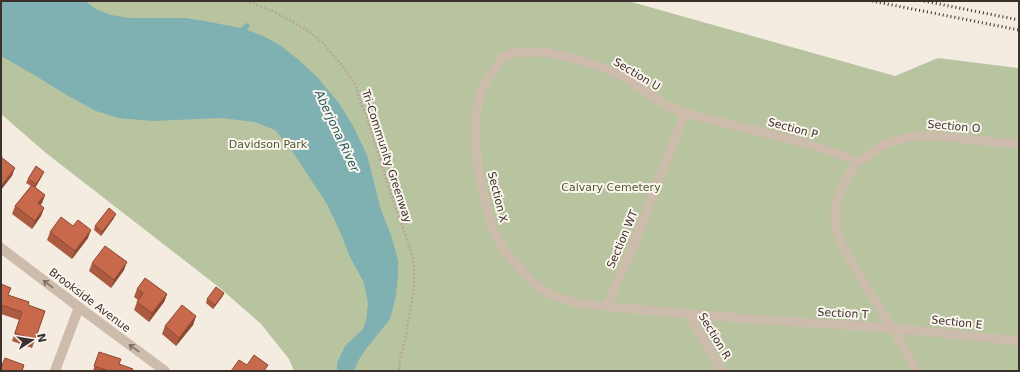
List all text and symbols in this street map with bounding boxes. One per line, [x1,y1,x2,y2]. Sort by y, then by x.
street label: Section U [611,55,663,93]
water label: Aberjona River [311,87,363,175]
street label: Tri-Community Greenway [358,87,414,225]
street label: Section P [767,116,820,141]
street label: Section O [927,118,981,135]
park label: Davidson Park [229,138,308,151]
street label: Section X [485,170,510,224]
park label: Calvary Cemetery [561,181,661,194]
street label: Section WT [604,208,641,270]
street label: Brookside Avenue [46,266,133,335]
one-way arrow [42,279,53,288]
street label: Section T [817,306,869,321]
street label: Section R [696,311,734,362]
street label: Section E [931,313,983,332]
north arrow [12,320,52,360]
text: N [34,332,49,344]
one-way arrow [128,344,139,352]

